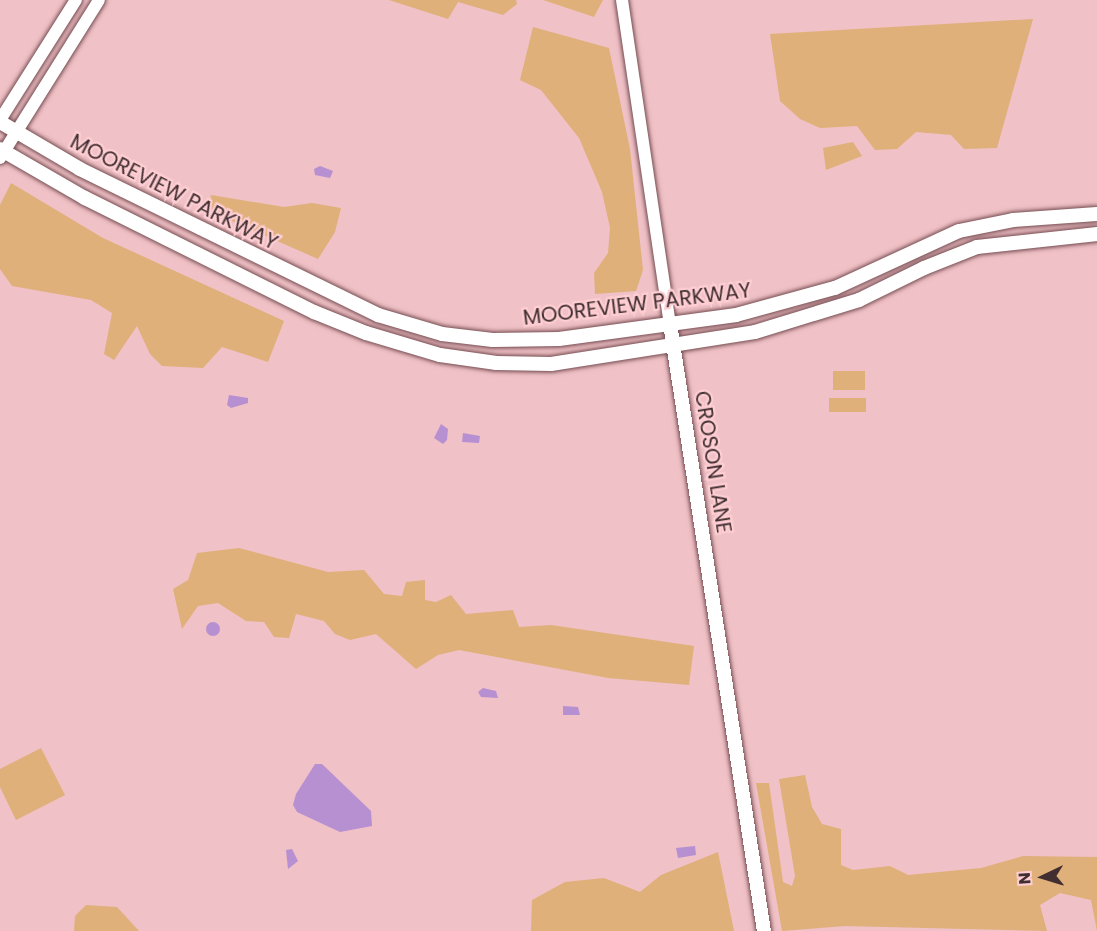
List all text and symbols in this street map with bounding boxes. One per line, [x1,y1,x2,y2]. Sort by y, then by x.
street label: MOOREVIEW PARKWAY [66,129,282,255]
street label: MOOREVIEW PARKWAY [522,278,752,330]
street label: CROSON LANE [689,389,737,535]
north arrow [1013,847,1073,907]
text: N [1013,871,1036,885]

